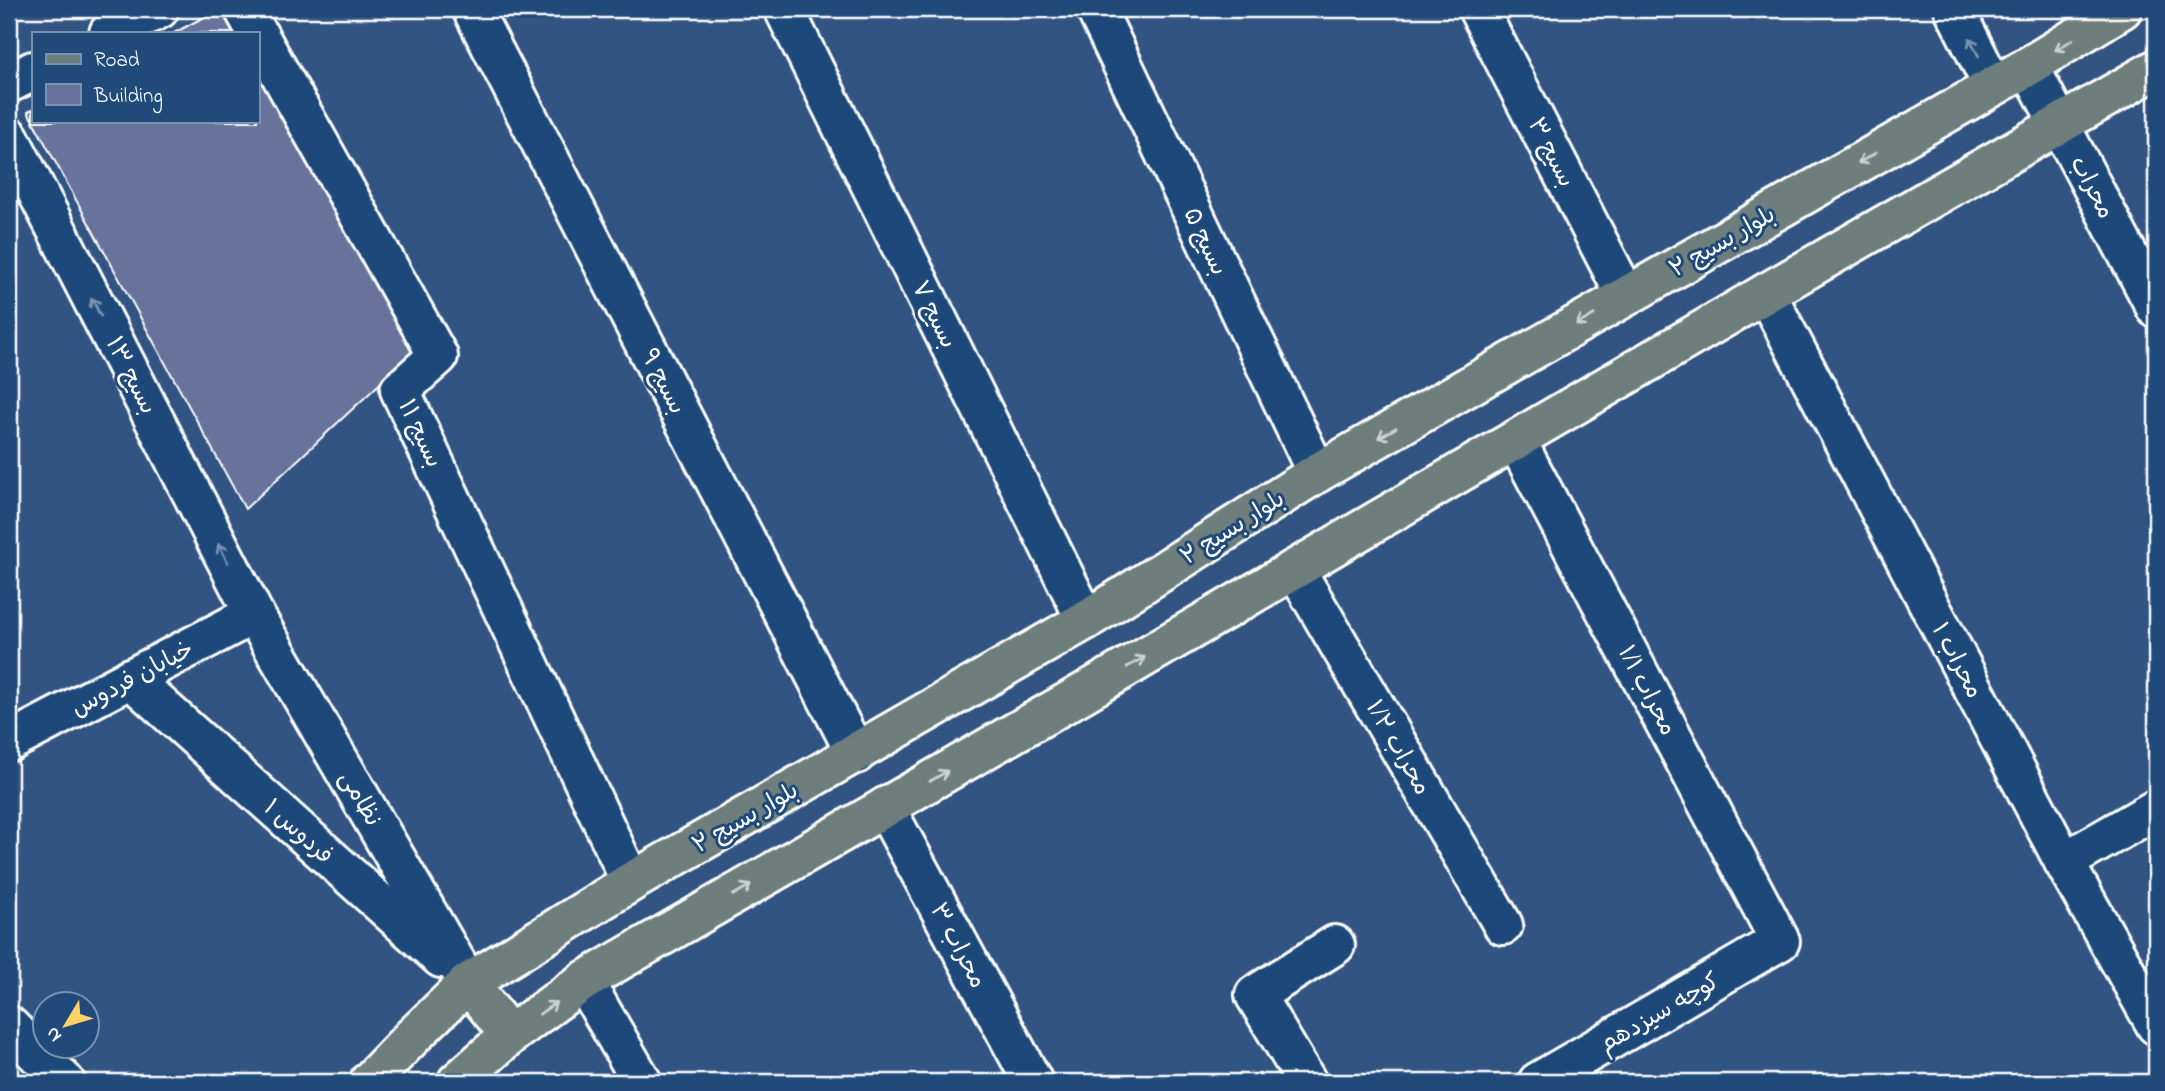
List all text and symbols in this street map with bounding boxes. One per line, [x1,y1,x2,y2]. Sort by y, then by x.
legend [32,32,259,122]
one-way arrow [1966,37,1980,58]
one-way arrow [2055,38,2075,52]
text: Road [94,46,140,76]
text: Building [93,82,163,114]
street label: ۳ بسیج [1517,112,1582,194]
street label: محراب [2060,150,2122,226]
one-way arrow [1857,152,1878,165]
street label: بلوار بسیج ۲ [1664,199,1783,288]
street label: ۵ بسیج [1173,202,1235,282]
street label: ۷ بسیج [901,275,964,355]
one-way arrow [89,297,103,318]
one-way arrow [1575,313,1595,327]
street label: ۱۳ بسیج [95,331,164,421]
street label: ۹ بسیج [630,343,693,421]
street label: ۱۱ بسیج [388,394,450,474]
one-way arrow [1378,426,1398,440]
street label: بلوار بسیج ۲ [1174,483,1292,575]
one-way arrow [216,543,229,564]
street label: محراب ۱ [1921,617,1990,705]
street label: خیابان فردوس [66,633,201,727]
street label: محراب ۱/۱ [1607,640,1684,743]
one-way arrow [1125,655,1145,669]
street label: محراب ۱/۲ [1355,694,1438,803]
street label: نظامی [329,765,389,834]
one-way arrow [928,769,949,782]
street label: بلوار بسیج ۲ [687,775,806,864]
street label: فردوس ۱ [255,792,340,874]
one-way arrow [731,883,752,896]
street label: محراب ۳ [920,897,994,995]
street label: کوچه سیزدهم [1593,965,1727,1063]
north arrow [32,990,102,1060]
one-way arrow [538,1001,557,1016]
text: N [40,1020,69,1047]

